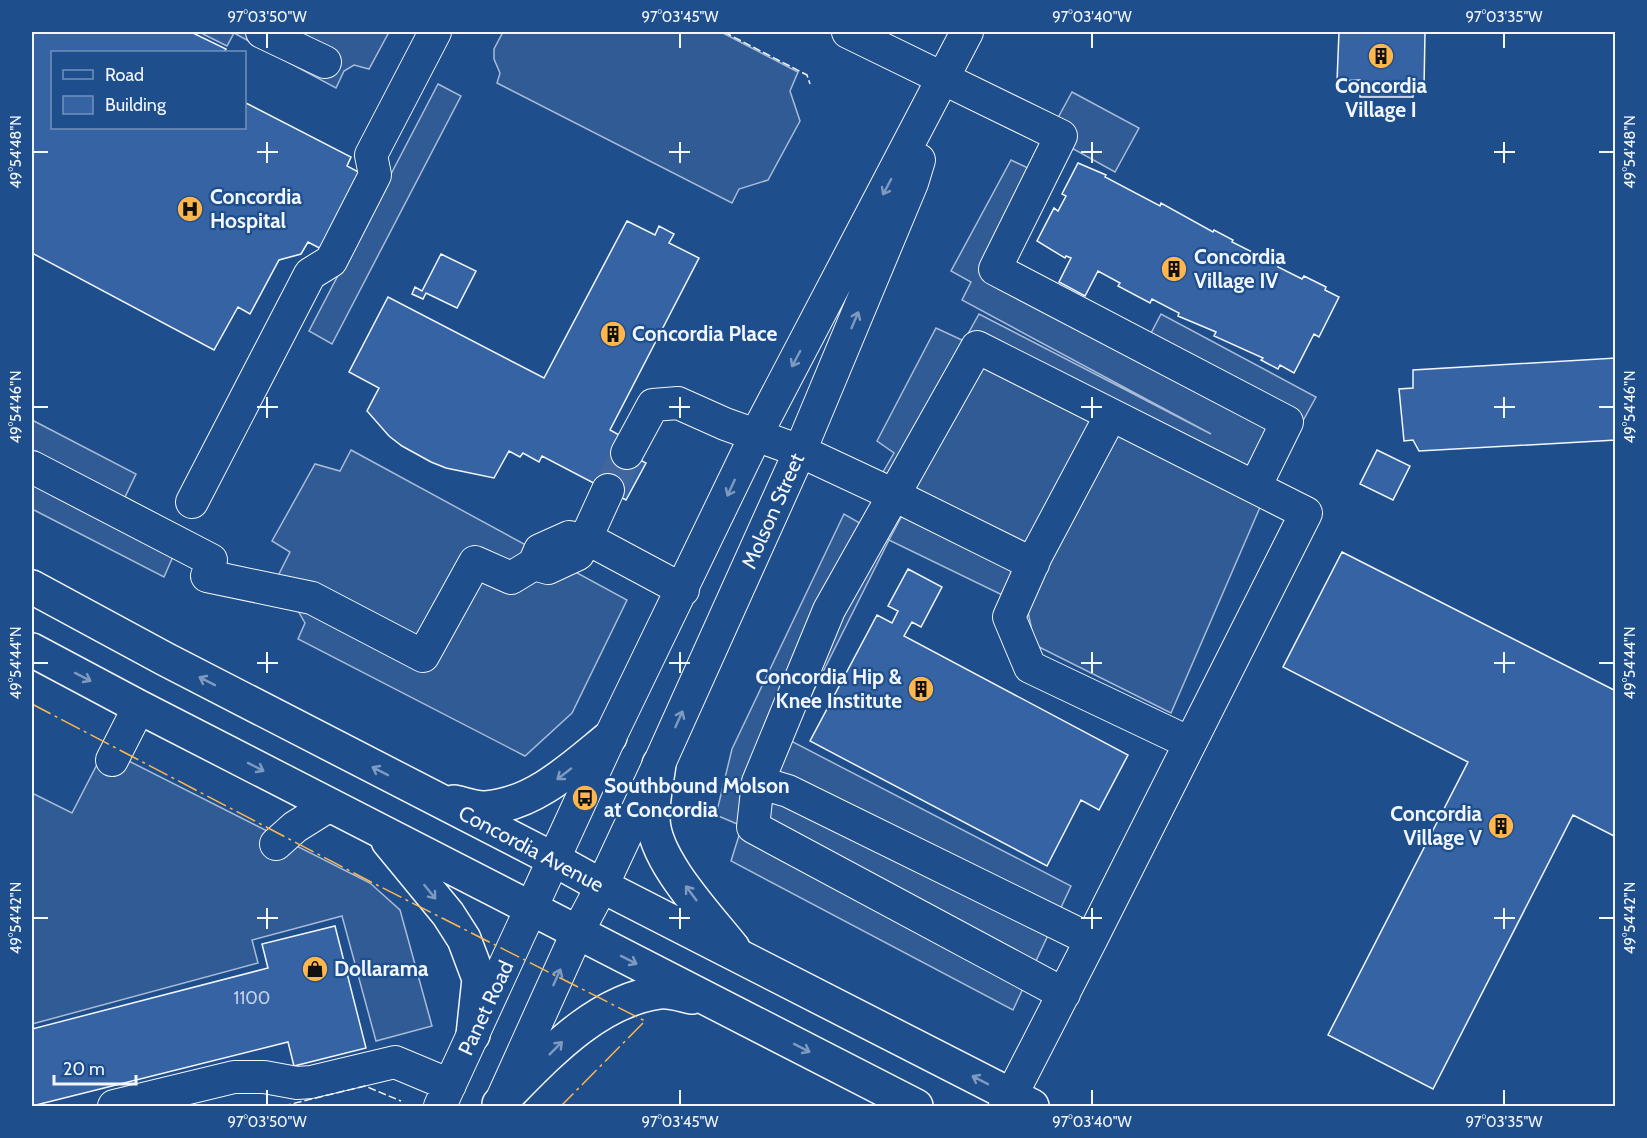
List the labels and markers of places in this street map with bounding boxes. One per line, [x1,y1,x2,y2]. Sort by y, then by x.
building icon: Concordia Village I [1366,41,1396,71]
place label: Concordia Village I [1335,73,1427,122]
place label: Concordia Hospital [210,184,302,233]
hospital icon: Concordia Hospital [175,194,205,224]
place label: Concordia Village IV [1194,244,1286,293]
building icon: Concordia Village IV [1159,254,1189,284]
building icon: Concordia Place [598,319,628,349]
place label: Concordia Place [632,321,777,346]
place label: Concordia Hip & Knee Institute [755,664,903,713]
building icon: Concordia Hip & Knee Institute [906,674,936,704]
place label: Southbound Molson at Concordia [604,773,790,822]
bus stop icon: Southbound Molson at Concordia [570,783,600,813]
place label: Concordia Village V [1390,801,1483,850]
building icon: Concordia Village V [1486,811,1516,841]
shop icon: Dollarama [300,954,330,984]
place label: Dollarama [334,956,429,981]

